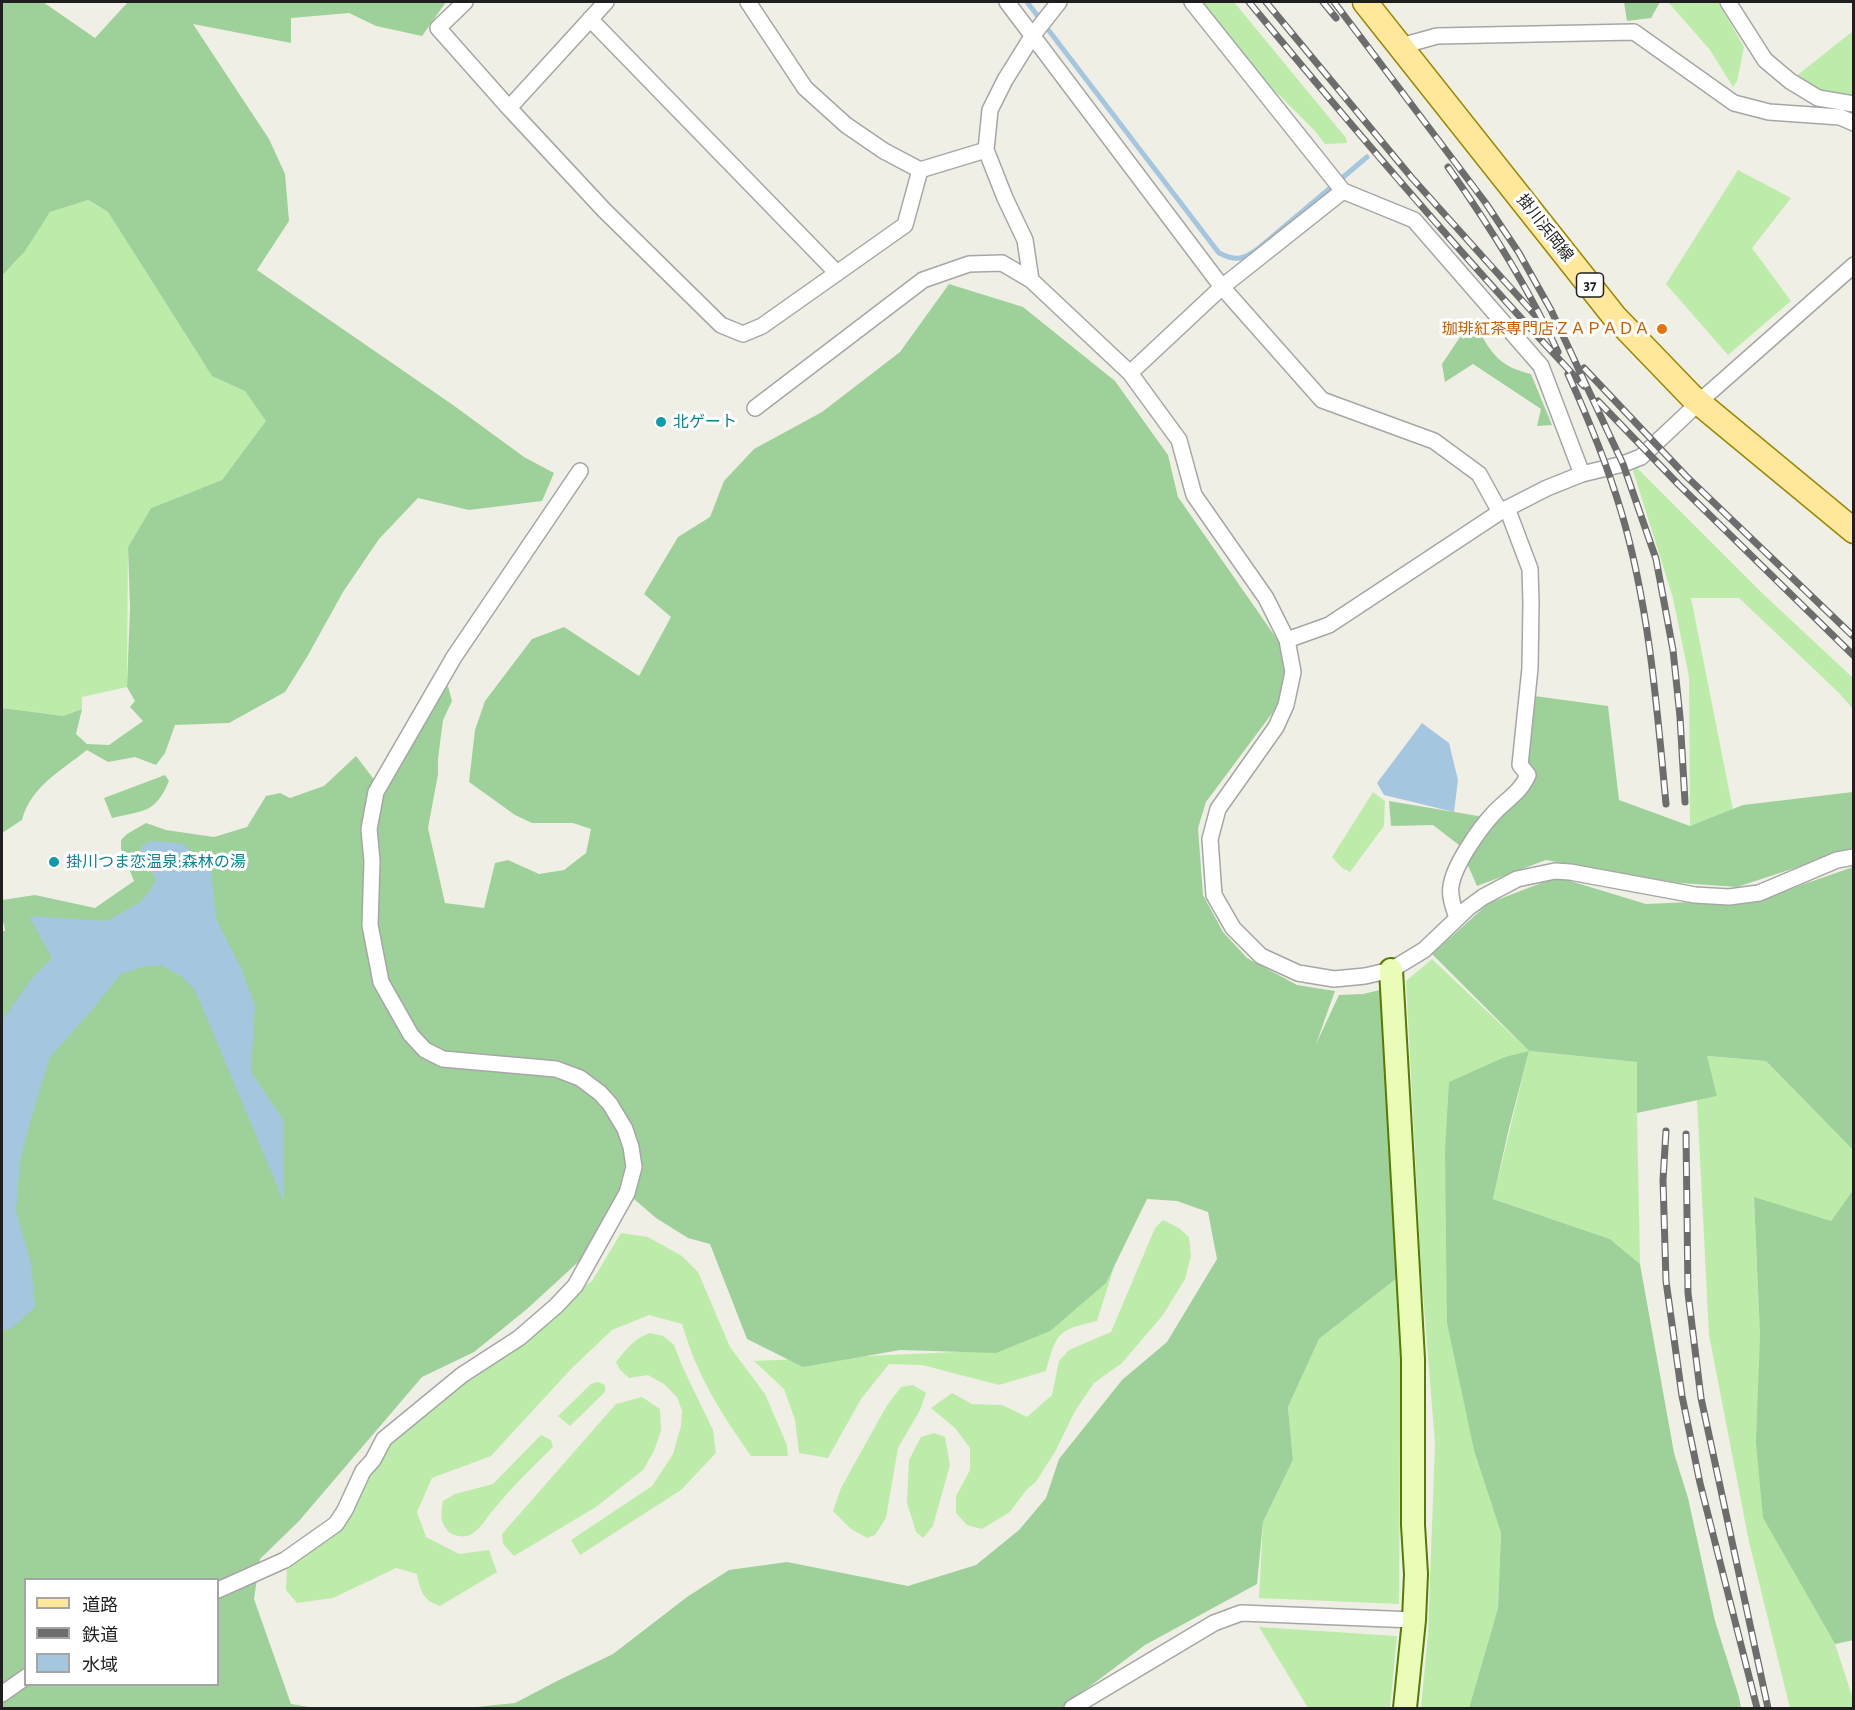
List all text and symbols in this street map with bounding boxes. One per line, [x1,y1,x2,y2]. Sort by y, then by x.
street label: 掛川浜岡線 [1513,191,1577,265]
road number: 37 [1576,273,1604,297]
place label: 珈琲紅茶専門店ＺＡＰＡＤＡ [1442,319,1650,339]
marker: 珈琲紅茶専門店ＺＡＰＡＤＡ [1655,322,1669,336]
place label: 北ゲート [673,412,737,432]
marker: 北ゲート [654,415,668,429]
place label: 掛川つま恋温泉;森林の湯 [66,852,246,872]
marker: 掛川つま恋温泉;森林の湯 [47,855,61,869]
legend [24,1578,219,1686]
text: 道路 [82,1597,118,1615]
text: 鉄道 [82,1627,118,1645]
text: 水域 [82,1657,118,1675]

